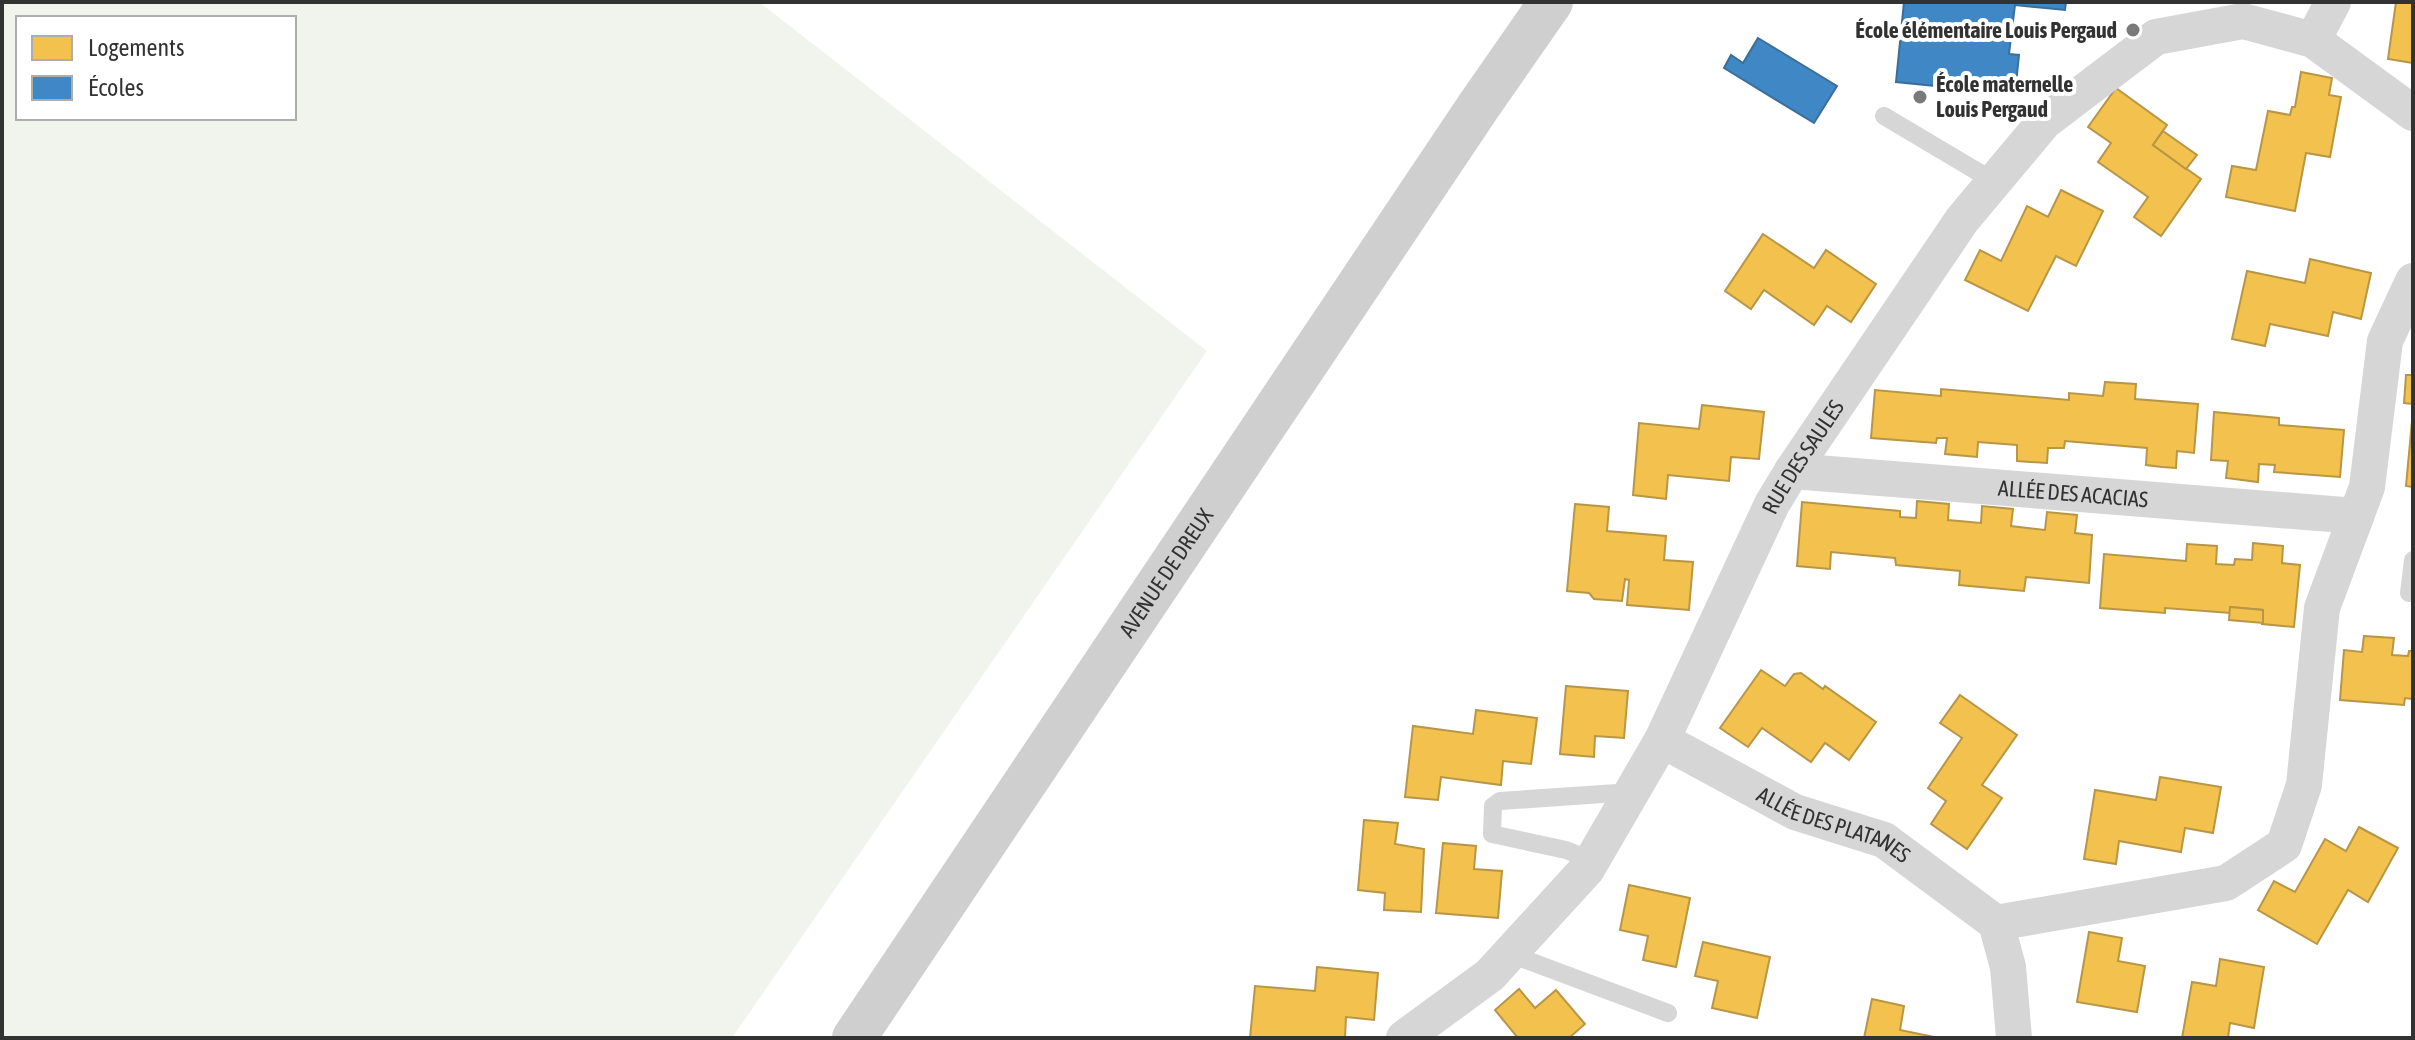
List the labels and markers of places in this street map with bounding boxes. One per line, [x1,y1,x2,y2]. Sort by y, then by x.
place label: École élémentaire Louis Pergaud [1855,17,2117,43]
marker: École élémentaire Louis Pergaud [2124,21,2142,39]
place label: École maternelle Louis Pergaud [1936,71,2073,122]
marker: École maternelle Louis Pergaud [1911,88,1929,106]

